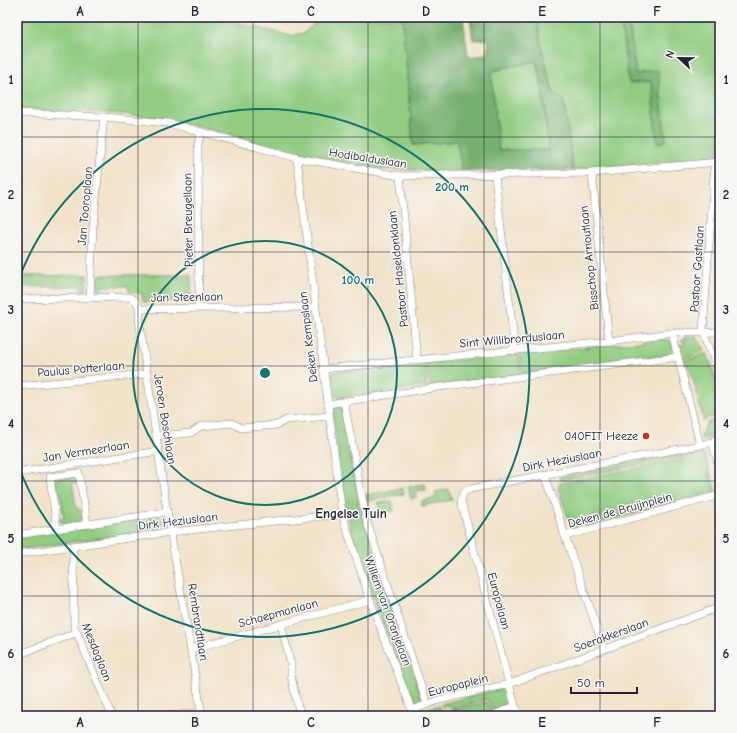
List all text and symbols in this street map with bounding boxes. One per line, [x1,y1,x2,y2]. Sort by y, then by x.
text: A [76,4,84,19]
text: B [191,4,199,19]
text: C [307,4,315,19]
text: D [422,4,430,19]
text: E [538,4,546,19]
text: F [653,4,661,19]
north arrow [659,38,699,78]
text: N [663,49,678,60]
text: 1 [8,72,14,87]
text: 1 [723,72,729,87]
street label: Hodibalduslaan [328,145,408,171]
street label: Jan Tooroplaan [75,166,95,246]
street label: Pieter Breugellaan [180,173,196,267]
text: 200 m [435,180,469,194]
text: 2 [8,187,14,202]
text: 2 [723,187,729,202]
street label: Bisschop Arnoutlaan [577,205,601,311]
street label: Pastoor Haseldonklaan [385,210,411,328]
street label: Pastoor Gastlaan [687,225,707,313]
text: 100 m [342,273,374,287]
street label: Jan Steenlaan [151,289,223,305]
street label: Deken Kempslaan [295,291,321,383]
text: 3 [8,302,14,317]
text: 3 [723,302,729,317]
street label: Sint Willibrorduslaan [459,327,565,351]
street label: Paulus Potterlaan [37,358,125,380]
centre of rings [258,366,272,380]
street label: Jeroen Boschlaan [151,373,179,465]
text: 4 [8,416,14,431]
text: 4 [723,416,729,431]
place label: 040FIT Heeze [564,429,638,443]
marker: 040FIT Heeze [641,431,651,441]
street label: Jan Vermeerlaan [42,437,130,465]
street label: Dirk Heziuslaan [521,445,603,475]
street label: Deken de Bruijnplein [566,489,674,531]
district label: Engelse Tuin [315,506,387,521]
street label: Dirk Heziuslaan [137,509,219,533]
text: 5 [8,531,15,546]
text: 5 [723,531,730,546]
street label: Willem van Oranjelaan [362,554,414,668]
street label: Europalaan [485,571,513,631]
street label: Rembrandtlaan [185,582,211,662]
street label: Schaepmanlaan [237,596,319,630]
street label: Soerakkerslaan [572,615,650,655]
street label: Mesdaglaan [79,621,115,683]
text: 6 [8,646,15,661]
text: 6 [723,646,730,661]
scale bar [571,669,637,695]
street label: Europaplein [427,671,489,699]
text: 50 m [577,676,605,690]
text: A [76,715,84,730]
text: B [191,715,199,730]
text: C [307,715,315,730]
text: D [422,715,430,730]
text: E [538,715,546,730]
text: F [653,715,661,730]

